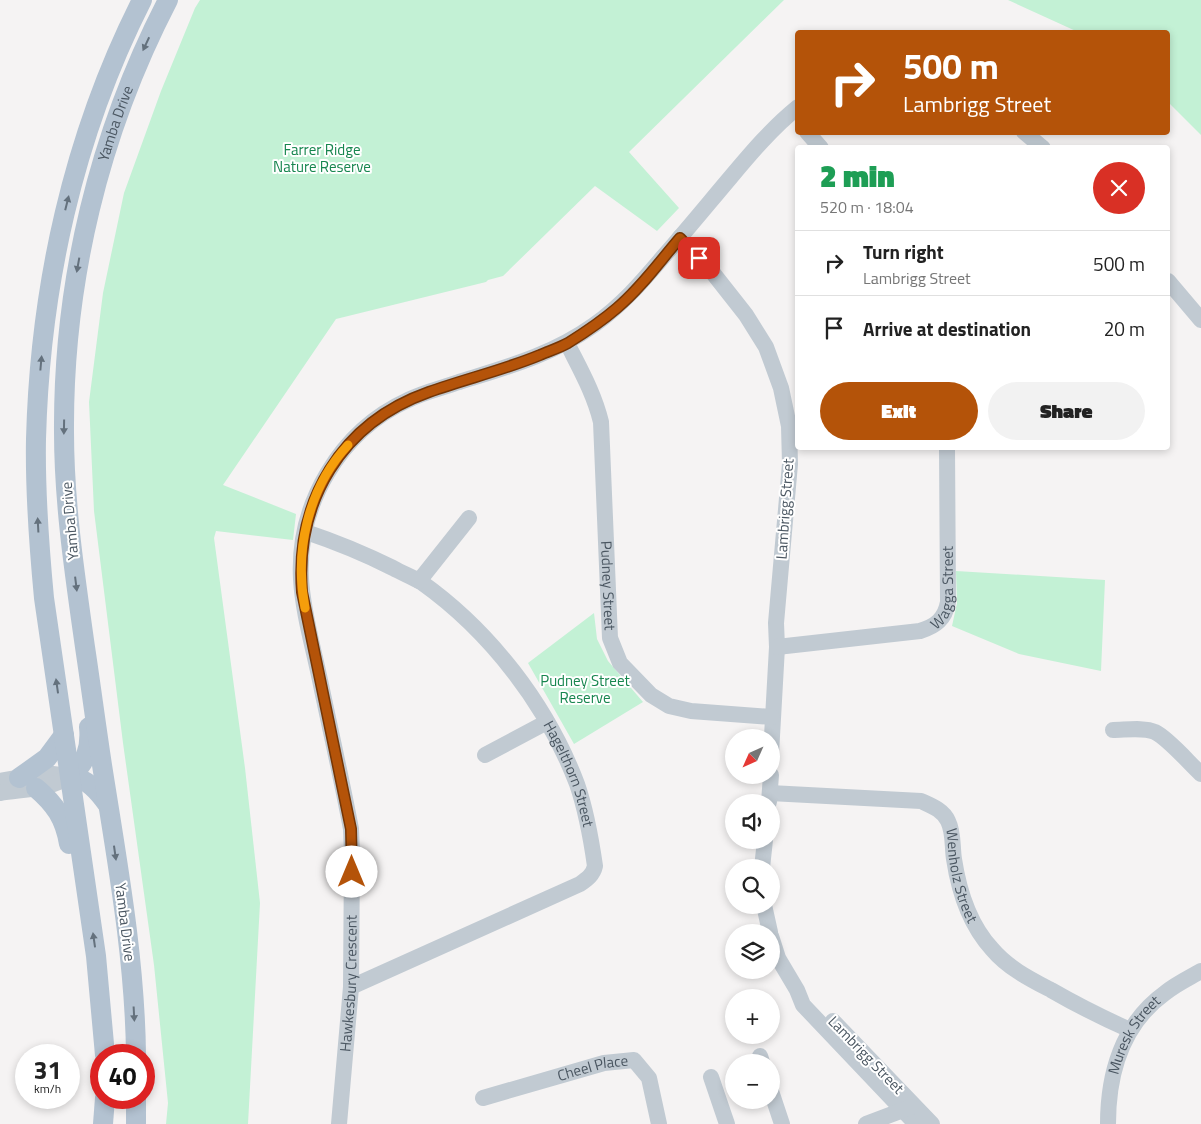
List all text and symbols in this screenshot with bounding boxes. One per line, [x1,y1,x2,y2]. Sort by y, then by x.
one-way arrow [142,37,150,51]
text: 500 m [903,39,999,93]
icon: right [820,50,885,115]
street label: Yamba Drive [91,82,139,164]
text: Lambrigg Street [903,87,1051,121]
park label: Farrer Ridge Nature Reserve [273,138,371,178]
text: 2 min [820,153,895,199]
button: close [1093,162,1145,214]
one-way arrow [63,195,71,210]
text: 520 m · 18:04 [820,195,914,219]
pin [678,237,720,279]
text: Turn right [863,237,944,266]
icon: arrive [685,244,713,272]
icon: right [820,249,848,277]
text: 500 m [1093,249,1145,278]
one-way arrow [73,258,81,274]
text: Lambrigg Street [863,266,971,290]
icon: arrive [820,314,848,342]
text: Arrive at destination [863,314,1031,343]
text: 20 m [1104,314,1145,343]
one-way arrow [37,354,45,370]
button: Exit [820,382,978,440]
button: Share [988,382,1145,440]
one-way arrow [60,419,68,435]
street label: Lambrigg Street [770,457,800,560]
street label: Yamba Drive [55,481,84,561]
one-way arrow [34,517,42,533]
street label: Pudney Street [595,540,622,632]
street label: Wagga Street [925,545,959,635]
one-way arrow [72,576,80,592]
park label: Pudney Street Reserve [540,669,630,709]
one-way arrow [53,678,61,694]
street label: Hagelthorn Street [538,716,600,830]
north arrow [725,729,780,784]
map controls [725,729,780,1109]
button: sound [725,794,780,849]
street label: Wenholz Street [940,827,984,928]
one-way arrow [112,845,120,861]
position arrow [325,845,377,897]
button: search [725,859,780,914]
street label: Yamba Drive [109,881,142,962]
street label: Hawkesbury Crescent [333,914,363,1053]
button: layers [725,924,780,979]
one-way arrow [90,931,98,947]
button: + [725,989,780,1044]
street label: Muresk Street [1102,989,1166,1077]
one-way arrow [131,1007,139,1023]
street label: Lambrigg Street [823,1010,910,1099]
speed limit sign: 40 [90,1044,155,1109]
street label: Cheel Place [555,1049,629,1087]
text: 31 [33,1051,62,1089]
button: − [725,1054,780,1109]
text: km/h [34,1079,61,1098]

